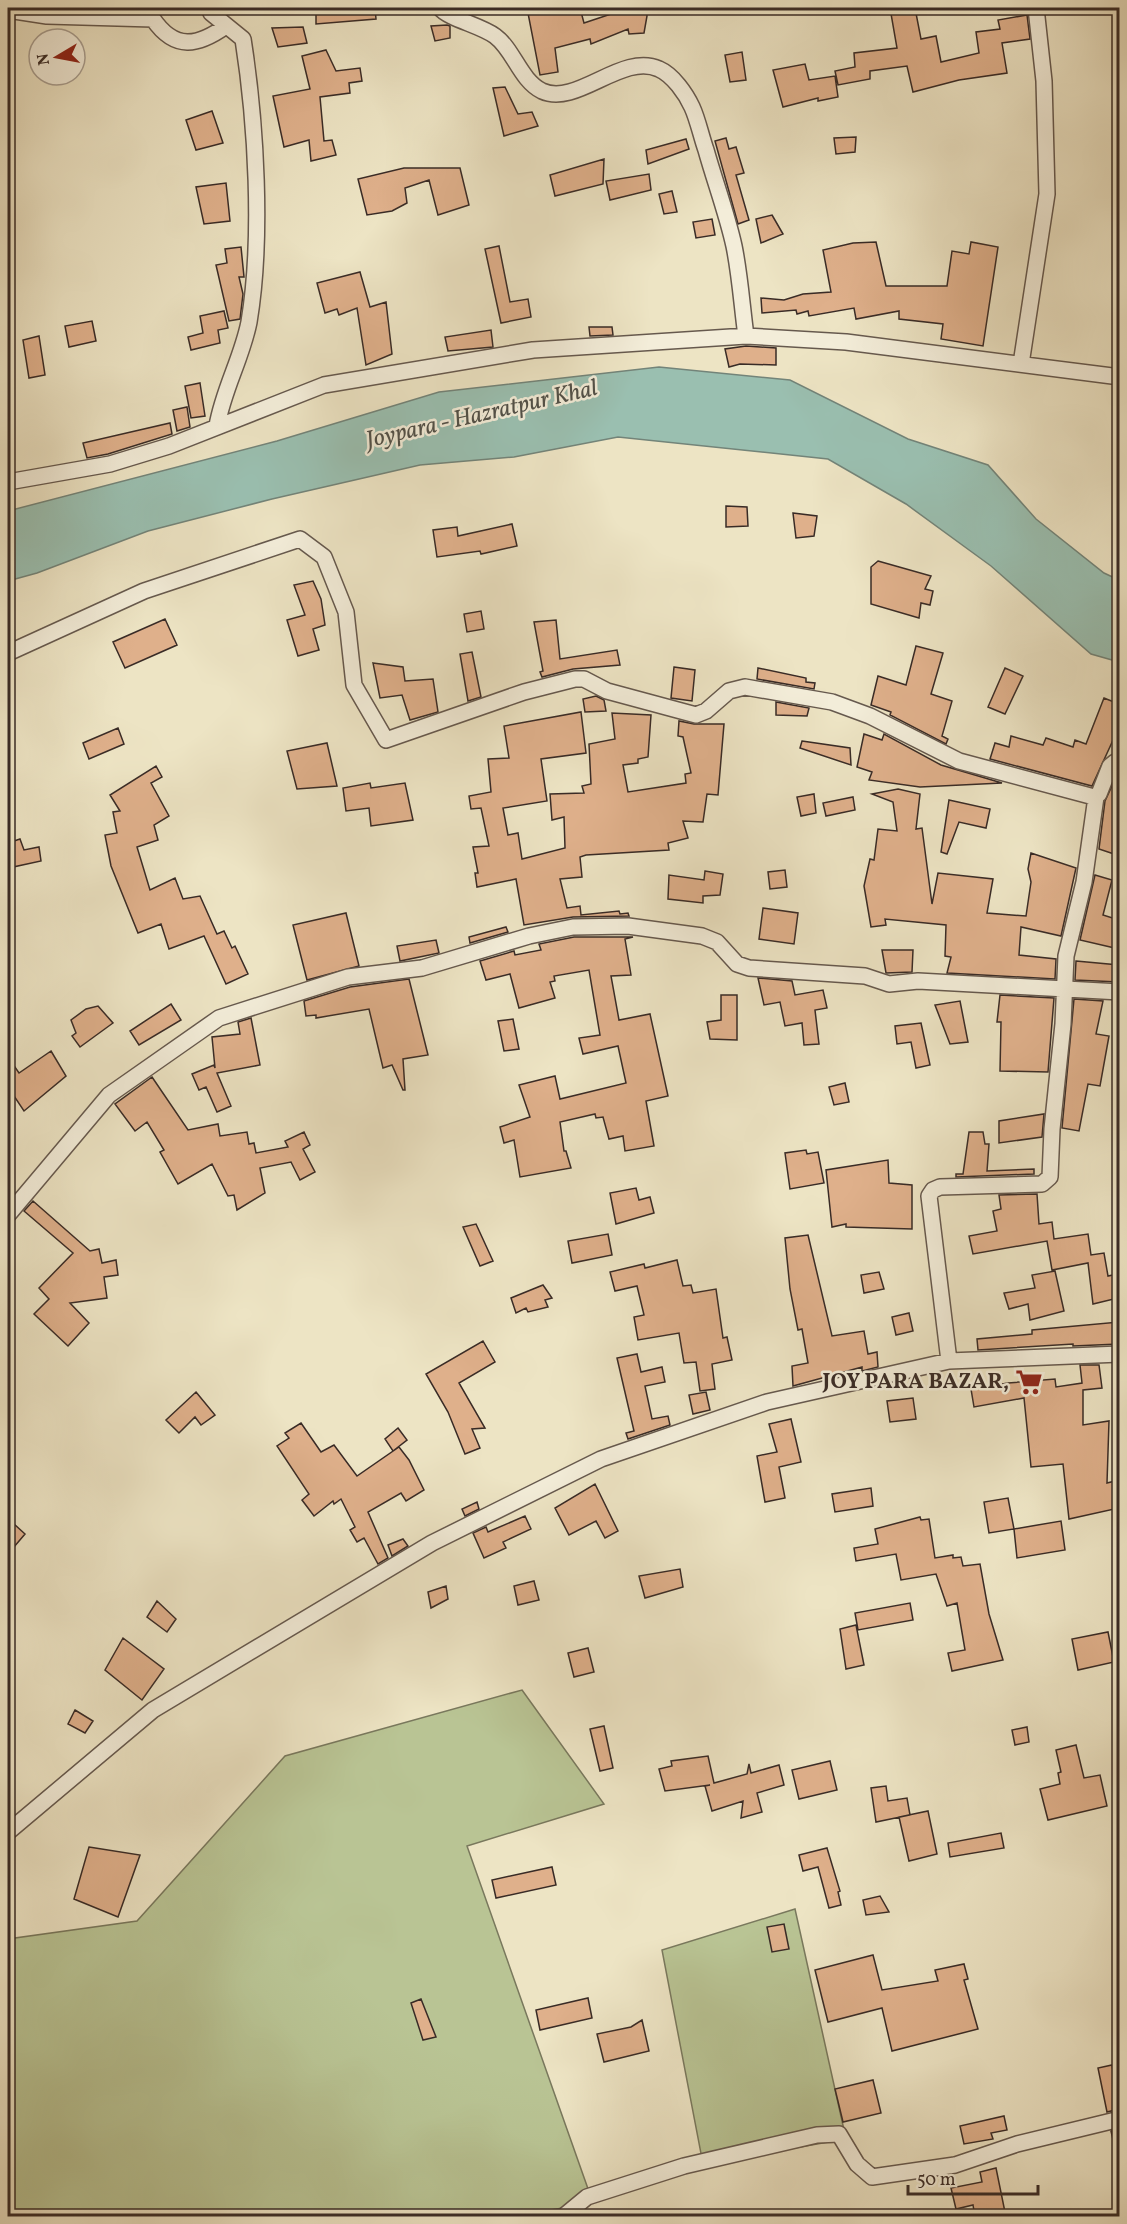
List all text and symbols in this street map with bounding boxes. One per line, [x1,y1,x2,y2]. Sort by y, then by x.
north arrow [27,27,87,87]
text: N [32,51,56,67]
water label: Joypara - Hazratpur Khal [361,372,601,459]
place label: JOY PARA BAZAR, [822,1367,1009,1398]
supermarket icon: JOY PARA BAZAR, [1014,1367,1044,1397]
scale bar [908,2158,1038,2196]
text: 50 m [917,2168,956,2193]

